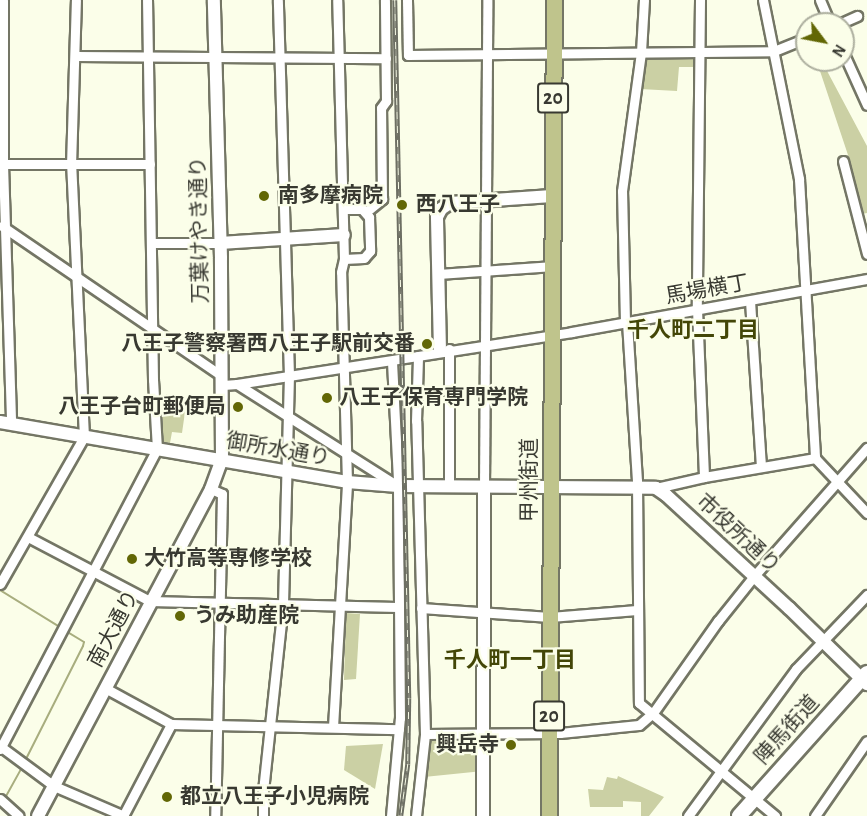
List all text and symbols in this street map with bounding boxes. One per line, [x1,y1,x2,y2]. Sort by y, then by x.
north arrow [795,12,855,72]
text: N [829,42,848,59]
road number: 20 [536,81,570,115]
street label: 万葉けやき通り [186,156,214,304]
place label: 南多摩病院 [278,183,383,209]
marker: 南多摩病院 [255,187,273,205]
place label: 西八王子 [416,192,500,218]
marker: 西八王子 [393,196,411,214]
street label: 馬場横丁 [663,270,751,310]
district label: 千人町二丁目 [627,318,759,344]
place label: 八王子警察署西八王子駅前交番 [121,331,415,357]
marker: 八王子警察署西八王子駅前交番 [420,337,434,351]
place label: 八王子保育専門学院 [339,385,528,411]
marker: 八王子保育専門学院 [320,391,334,405]
place label: 八王子台町郵便局 [58,394,226,420]
marker: 八王子台町郵便局 [231,400,245,414]
street label: 御所水通り [224,428,332,472]
street label: 甲州街道 [517,438,543,522]
street label: 市役所通り [691,489,785,579]
place label: 大竹高等専修学校 [144,546,312,572]
marker: 大竹高等専修学校 [125,552,139,566]
street label: 南大通り [83,586,145,672]
place label: うみ助産院 [194,603,299,629]
marker: うみ助産院 [171,607,189,625]
district label: 千人町一丁目 [444,648,576,674]
street label: 陣馬街道 [750,690,824,770]
road number: 20 [532,699,566,733]
place label: 興岳寺 [436,732,499,758]
marker: 興岳寺 [504,738,518,752]
place label: 都立八王子小児病院 [180,784,369,810]
marker: 都立八王子小児病院 [158,788,176,806]

